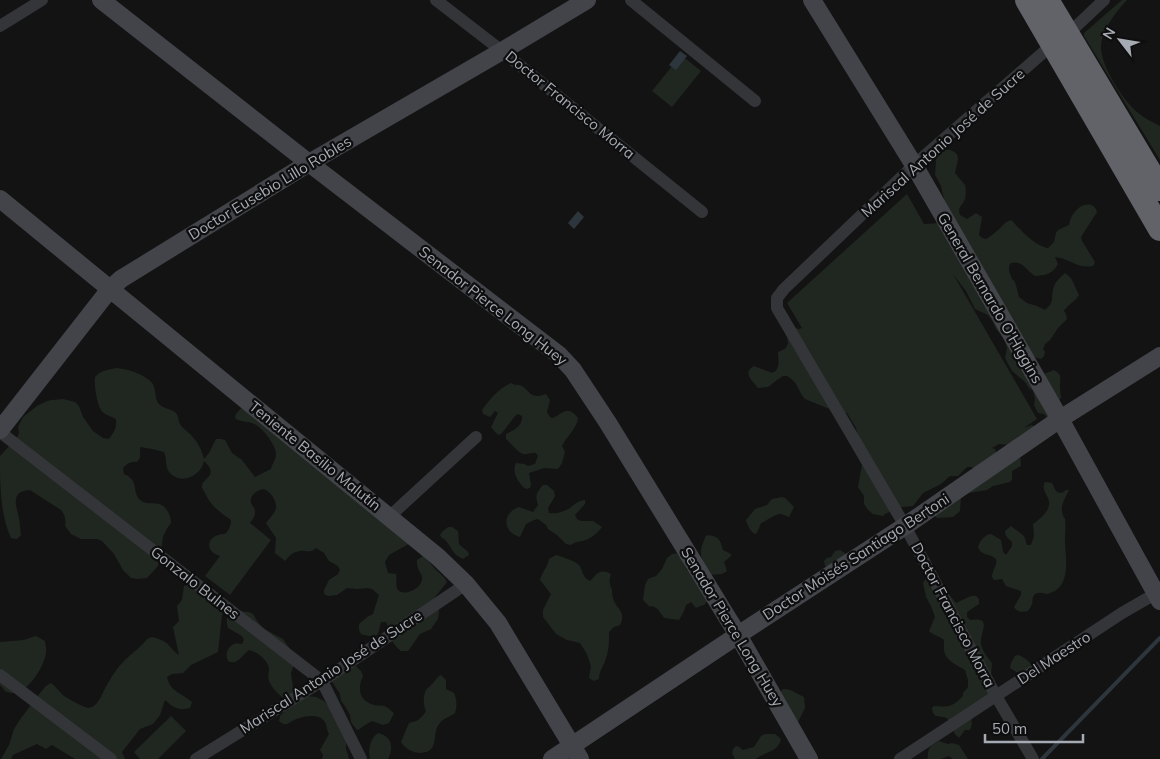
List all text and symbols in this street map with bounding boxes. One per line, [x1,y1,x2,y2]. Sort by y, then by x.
north arrow [1095,15,1145,65]
text: N [1098,24,1119,42]
street label: Doctor Francisco Morra [502,47,639,163]
street label: Mariscal Antonio José de Sucre [857,64,1028,221]
street label: Doctor Eusebio Lillo Robles [185,131,355,244]
street label: General Bernardo O'Higgins [934,209,1047,387]
street label: Senador Pierce Long Huey [415,242,571,369]
street label: Teniente Basilio Malutín [246,397,385,515]
street label: Doctor Moisés Santiago Bertoni [759,489,953,624]
street label: Doctor Francisco Morra [907,539,1000,690]
street label: Gonzalo Bulnes [147,542,244,623]
street label: Senador Pierce Long Huey [677,543,788,710]
street label: Mariscal Antonio José de Sucre [236,605,425,738]
street label: Del Maestro [1014,627,1094,688]
scale bar [985,712,1082,744]
text: 50 m [992,719,1027,738]

